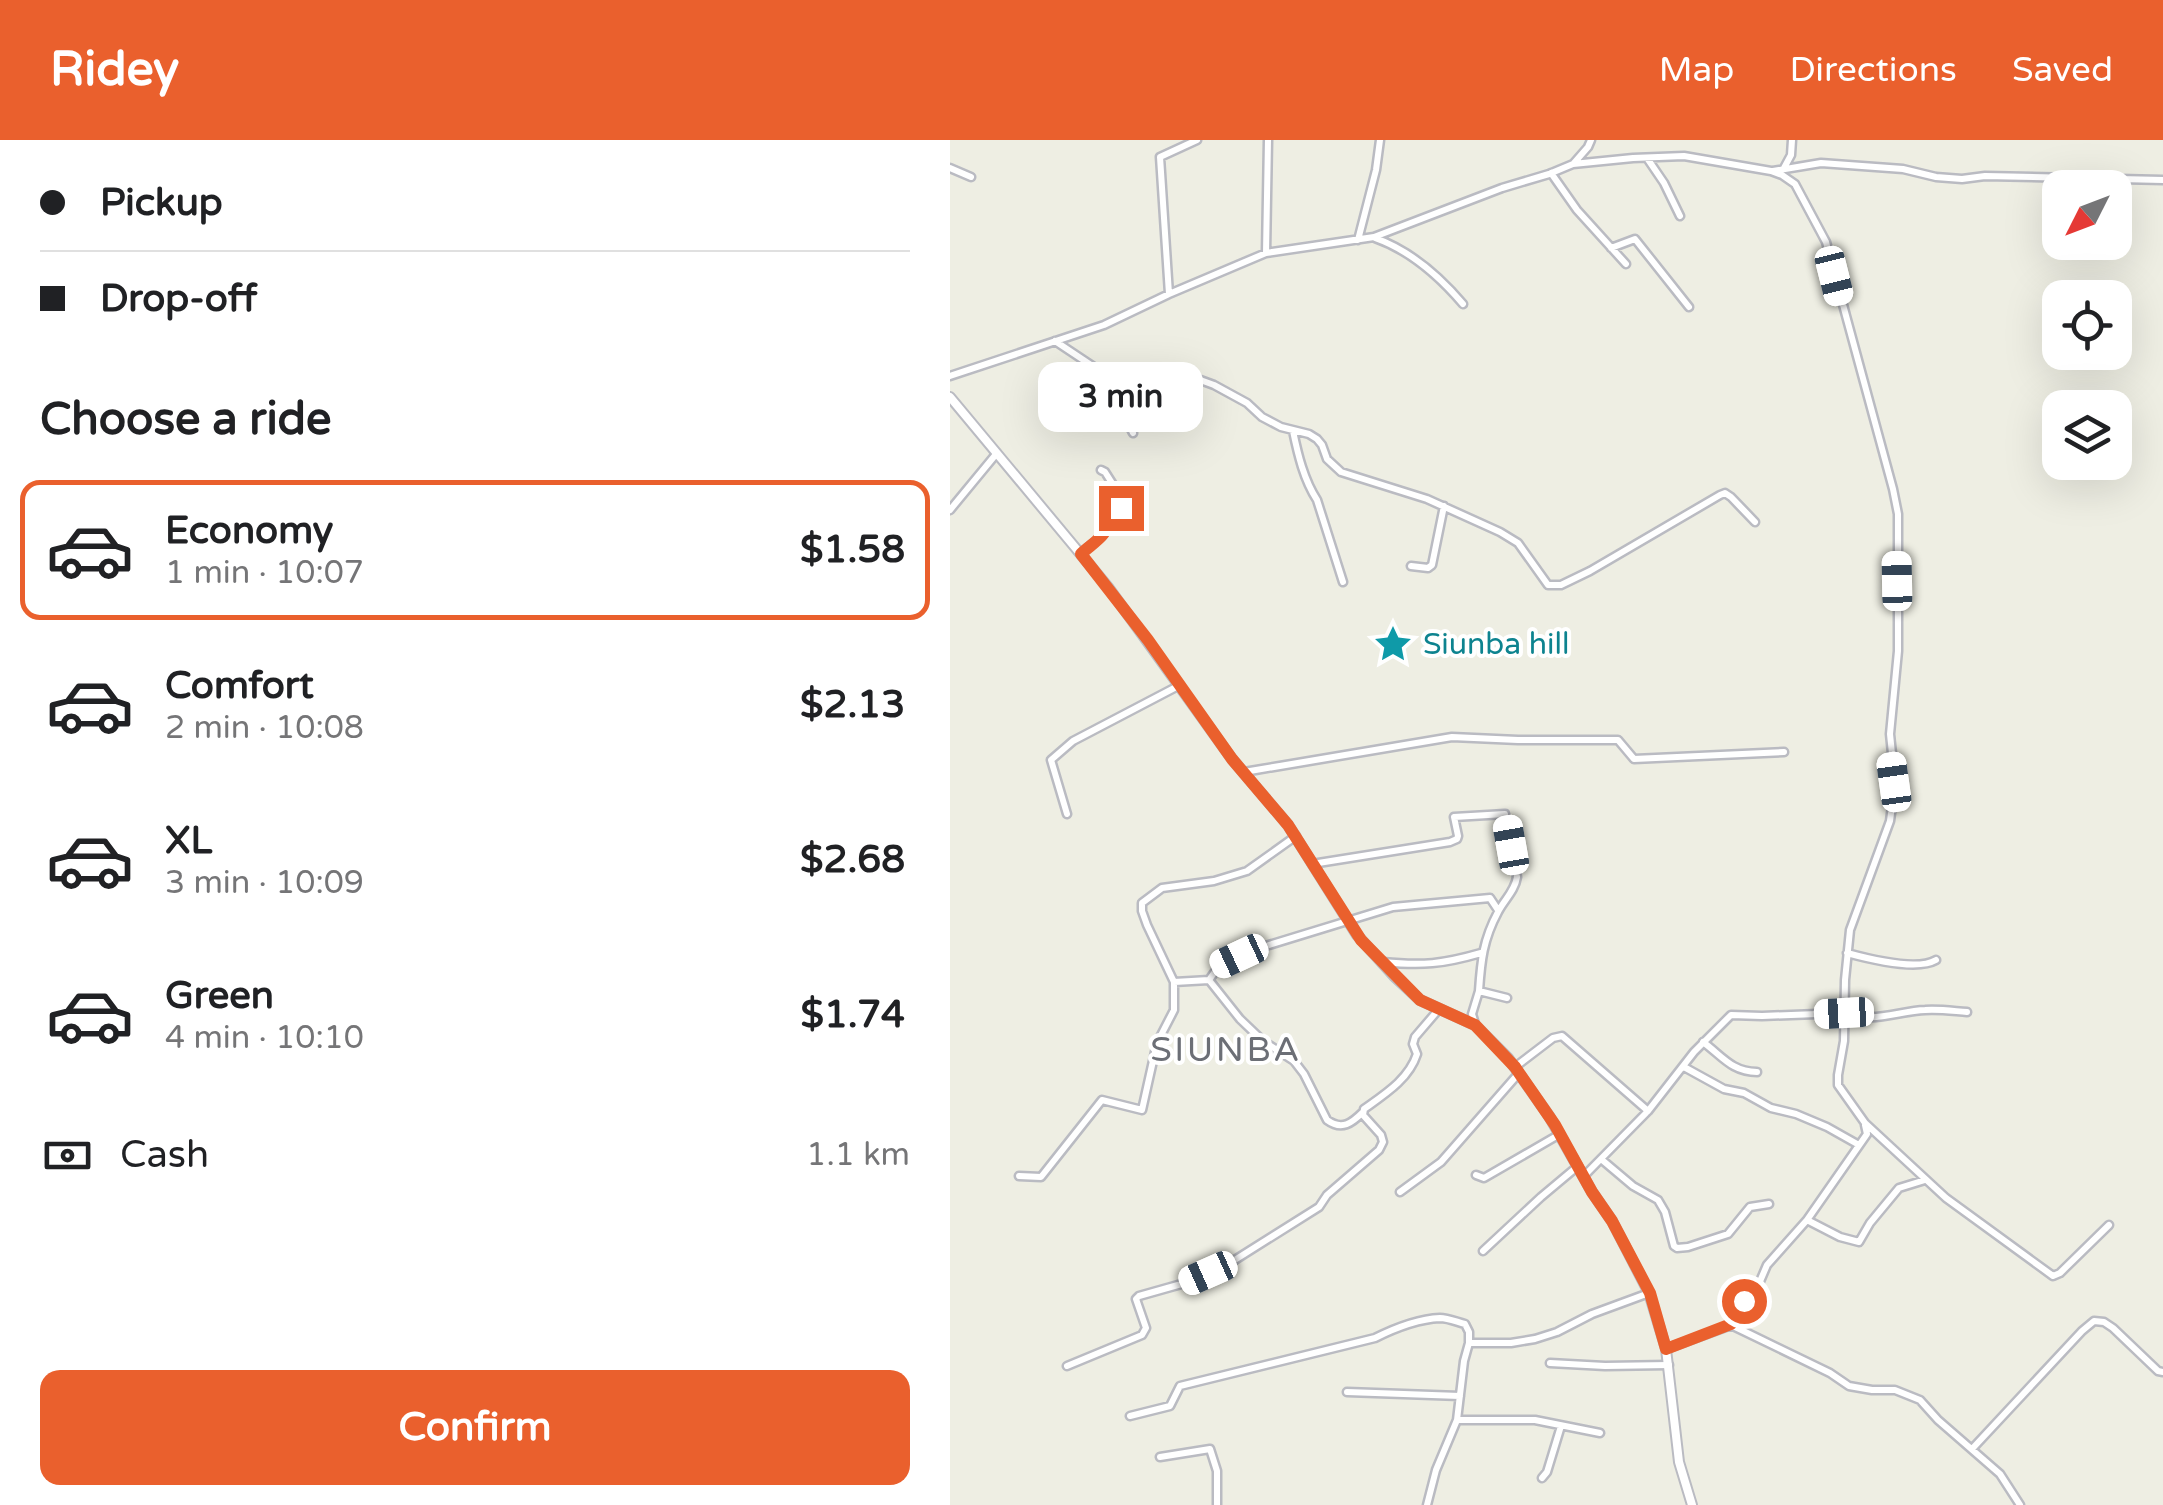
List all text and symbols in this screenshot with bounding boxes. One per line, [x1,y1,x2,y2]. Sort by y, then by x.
text: Ridey [50,41,179,99]
text: Map [1659,49,1734,91]
text: Directions [1789,49,1957,91]
text: Saved [2012,49,2113,91]
north arrow [2042,170,2132,260]
map controls [2042,170,2132,480]
text: Pickup [100,180,223,226]
car [1812,243,1856,309]
text: Drop-off [100,276,257,322]
button: locate [2042,280,2132,370]
callout: 3 min [1039,363,1204,433]
text: 3 min [1078,378,1163,416]
button: layers [2042,390,2132,480]
text: Choose a ride [40,393,331,447]
route end [1099,486,1144,531]
icon: car [45,505,135,595]
text: Economy [165,508,333,554]
text: $1.58 [800,527,905,573]
car [1881,551,1913,611]
text: 1 min · 10:07 [165,554,364,592]
place icon: Siunba hill [1372,623,1414,665]
place label: Siunba hill [1423,626,1570,663]
icon: car [45,660,135,750]
text: Comfort [165,663,314,709]
text: $2.13 [800,682,905,728]
text: 2 min · 10:08 [165,709,364,747]
car [1875,750,1913,814]
car [1491,813,1531,877]
icon: car [45,815,135,905]
text: XL [165,818,212,864]
text: $2.68 [800,837,905,883]
text: 3 min · 10:09 [165,864,364,902]
car [1205,930,1273,982]
icon: car [45,970,135,1060]
text: Green [165,973,274,1019]
text: $1.74 [800,992,905,1038]
car [1813,996,1875,1030]
text: 4 min · 10:10 [165,1019,364,1057]
district label: SIUNBA [1150,1029,1302,1071]
icon: cash [40,1128,95,1183]
text: Cash [120,1132,209,1178]
text: 1.1 km [806,1136,910,1174]
car [1174,1247,1242,1299]
route start [1722,1279,1767,1324]
button: Confirm [40,1370,910,1485]

